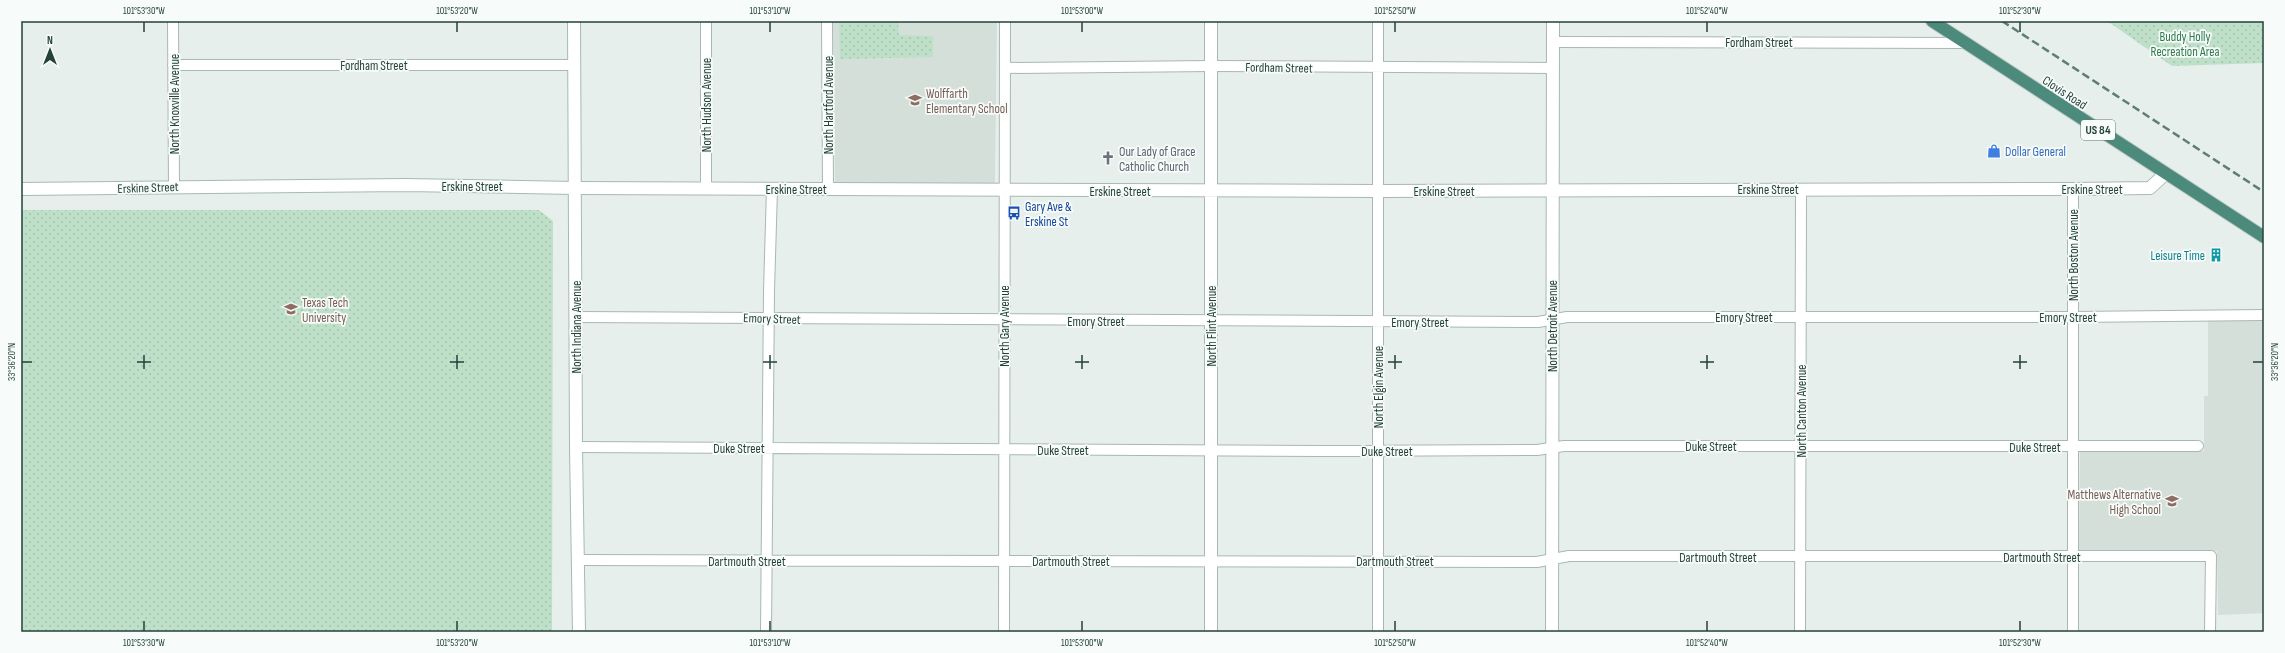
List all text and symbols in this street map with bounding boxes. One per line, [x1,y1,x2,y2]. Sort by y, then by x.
text: 101°53'30"W [123,5,165,17]
text: 101°53'20"W [436,5,478,17]
text: 101°53'10"W [749,5,791,17]
text: 101°53'00"W [1061,5,1104,17]
text: 101°52'50"W [1374,5,1416,17]
text: 101°52'40"W [1686,5,1728,17]
text: 101°52'30"W [1999,5,2041,17]
park label: Buddy Holly Recreation Area [2151,29,2219,60]
north arrow [30,30,70,70]
text: N [47,34,53,47]
street label: Fordham Street [1725,35,1793,51]
street label: North Knoxville Avenue [167,54,183,154]
street label: North Hartford Avenue [821,56,837,154]
street label: Fordham Street [340,58,408,74]
street label: North Hudson Avenue [699,58,715,152]
street label: Fordham Street [1245,59,1313,77]
street label: Clovis Road [2039,73,2090,113]
place label: Wolffarth Elementary School [926,86,1008,117]
school or university icon: Wolffarth Elementary School [907,92,923,108]
road number: US 84 [2081,120,2115,140]
shop icon: Dollar General [1986,143,2002,159]
place label: Our Lady of Grace Catholic Church [1119,144,1196,175]
place label: Dollar General [2005,144,2066,160]
church icon: Our Lady of Grace Catholic Church [1100,150,1116,166]
street label: Erskine Street [117,179,179,197]
street label: Erskine Street [441,179,503,195]
street label: Erskine Street [765,182,827,198]
street label: Erskine Street [1737,182,1799,198]
street label: Erskine Street [2061,182,2123,198]
street label: Erskine Street [1089,184,1151,200]
street label: Erskine Street [1413,184,1475,200]
place label: Gary Ave & Erskine St [1025,199,1072,230]
bus stop icon: Gary Ave & Erskine St [1006,205,1022,221]
street label: North Boston Avenue [2066,209,2082,301]
building icon: Leisure Time [2208,247,2224,263]
place label: Leisure Time [2151,248,2205,264]
street label: North Detroit Avenue [1545,280,1561,372]
street label: North Indiana Avenue [569,281,585,373]
street label: North Gary Avenue [997,285,1013,367]
street label: North Flint Avenue [1204,285,1220,367]
place label: Texas Tech University [302,295,348,326]
school or university icon: Texas Tech University [283,301,299,317]
street label: Emory Street [743,310,801,328]
street label: Emory Street [1715,310,1773,326]
street label: Emory Street [2039,310,2097,326]
street label: Emory Street [1067,314,1125,330]
street label: Emory Street [1391,315,1449,331]
text: 33°36'20"N [6,343,18,381]
text: 33°36'20"N [2269,343,2281,381]
street label: North Elgin Avenue [1371,346,1387,428]
street label: North Canton Avenue [1794,365,1810,457]
street label: Duke Street [1685,439,1737,455]
street label: Duke Street [2009,440,2061,456]
street label: Duke Street [713,441,765,457]
street label: Duke Street [1037,443,1089,459]
street label: Duke Street [1361,444,1413,460]
place label: Matthews Alternative High School [2068,487,2161,518]
school or university icon: Matthews Alternative High School [2164,493,2180,509]
street label: Dartmouth Street [1679,550,1757,566]
street label: Dartmouth Street [2003,550,2081,566]
street label: Dartmouth Street [708,554,786,570]
street label: Dartmouth Street [1032,554,1110,570]
street label: Dartmouth Street [1356,554,1434,570]
text: 101°53'30"W [123,637,165,649]
text: 101°53'20"W [436,637,478,649]
text: 101°53'10"W [749,637,791,649]
text: 101°53'00"W [1061,637,1104,649]
text: 101°52'50"W [1374,637,1416,649]
text: 101°52'40"W [1686,637,1728,649]
text: 101°52'30"W [1999,637,2041,649]

